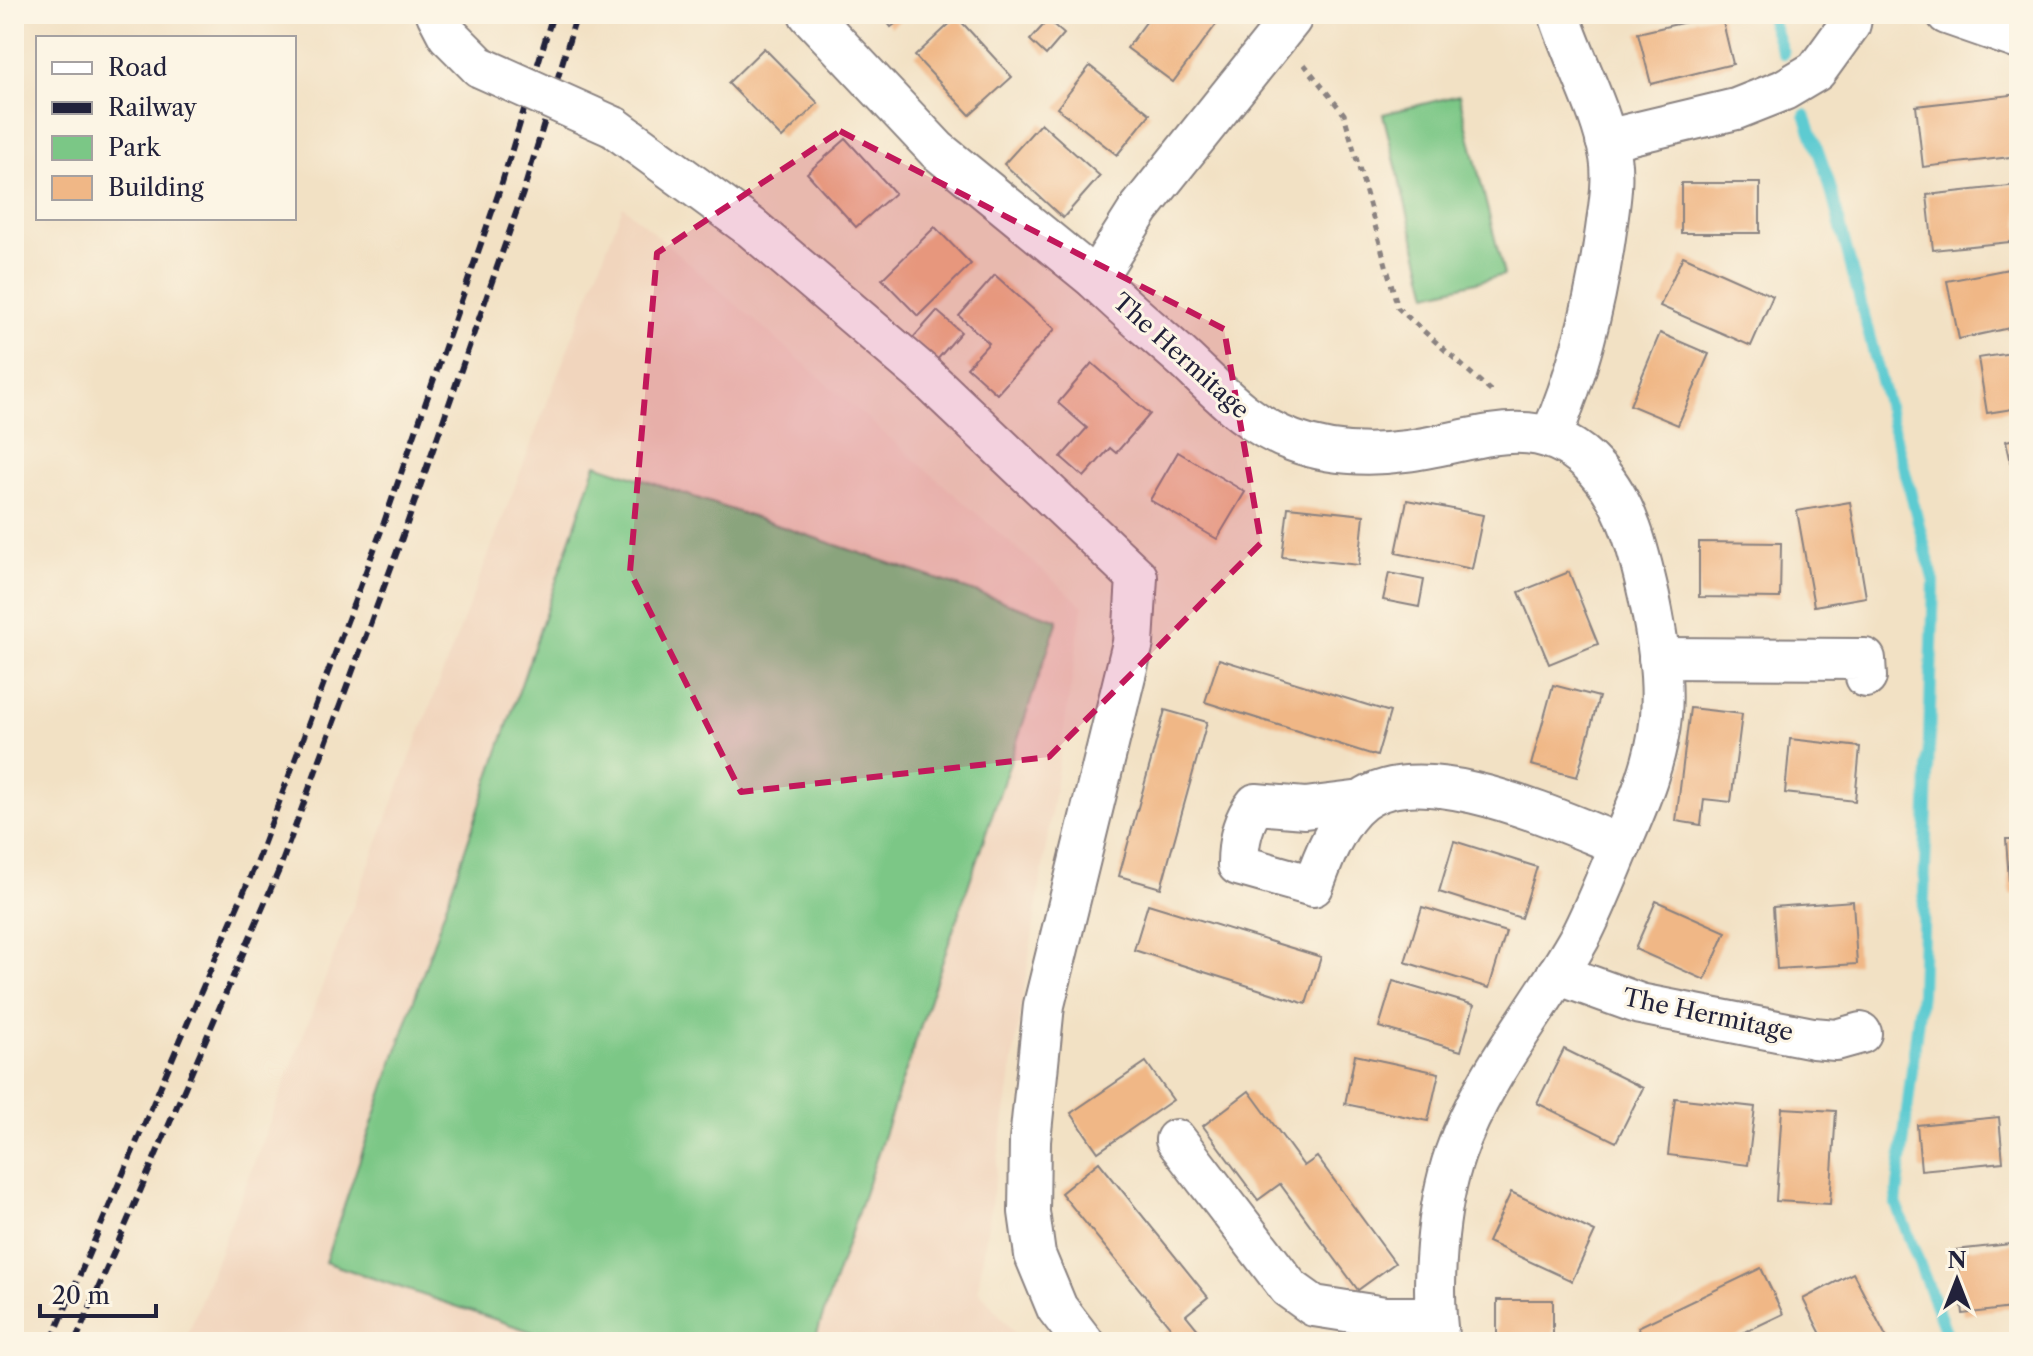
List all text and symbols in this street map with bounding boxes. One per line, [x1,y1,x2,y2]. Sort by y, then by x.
legend [36,36,296,220]
text: Road [108,53,168,82]
text: Railway [108,93,198,122]
text: Park [108,133,161,162]
text: Building [108,173,204,202]
street label: The Hermitage [1107,287,1255,424]
street label: The Hermitage [1620,982,1796,1047]
north arrow [1917,1240,1997,1320]
text: N [1947,1247,1967,1274]
scale bar [40,1268,156,1318]
text: 20 m [52,1281,110,1310]

